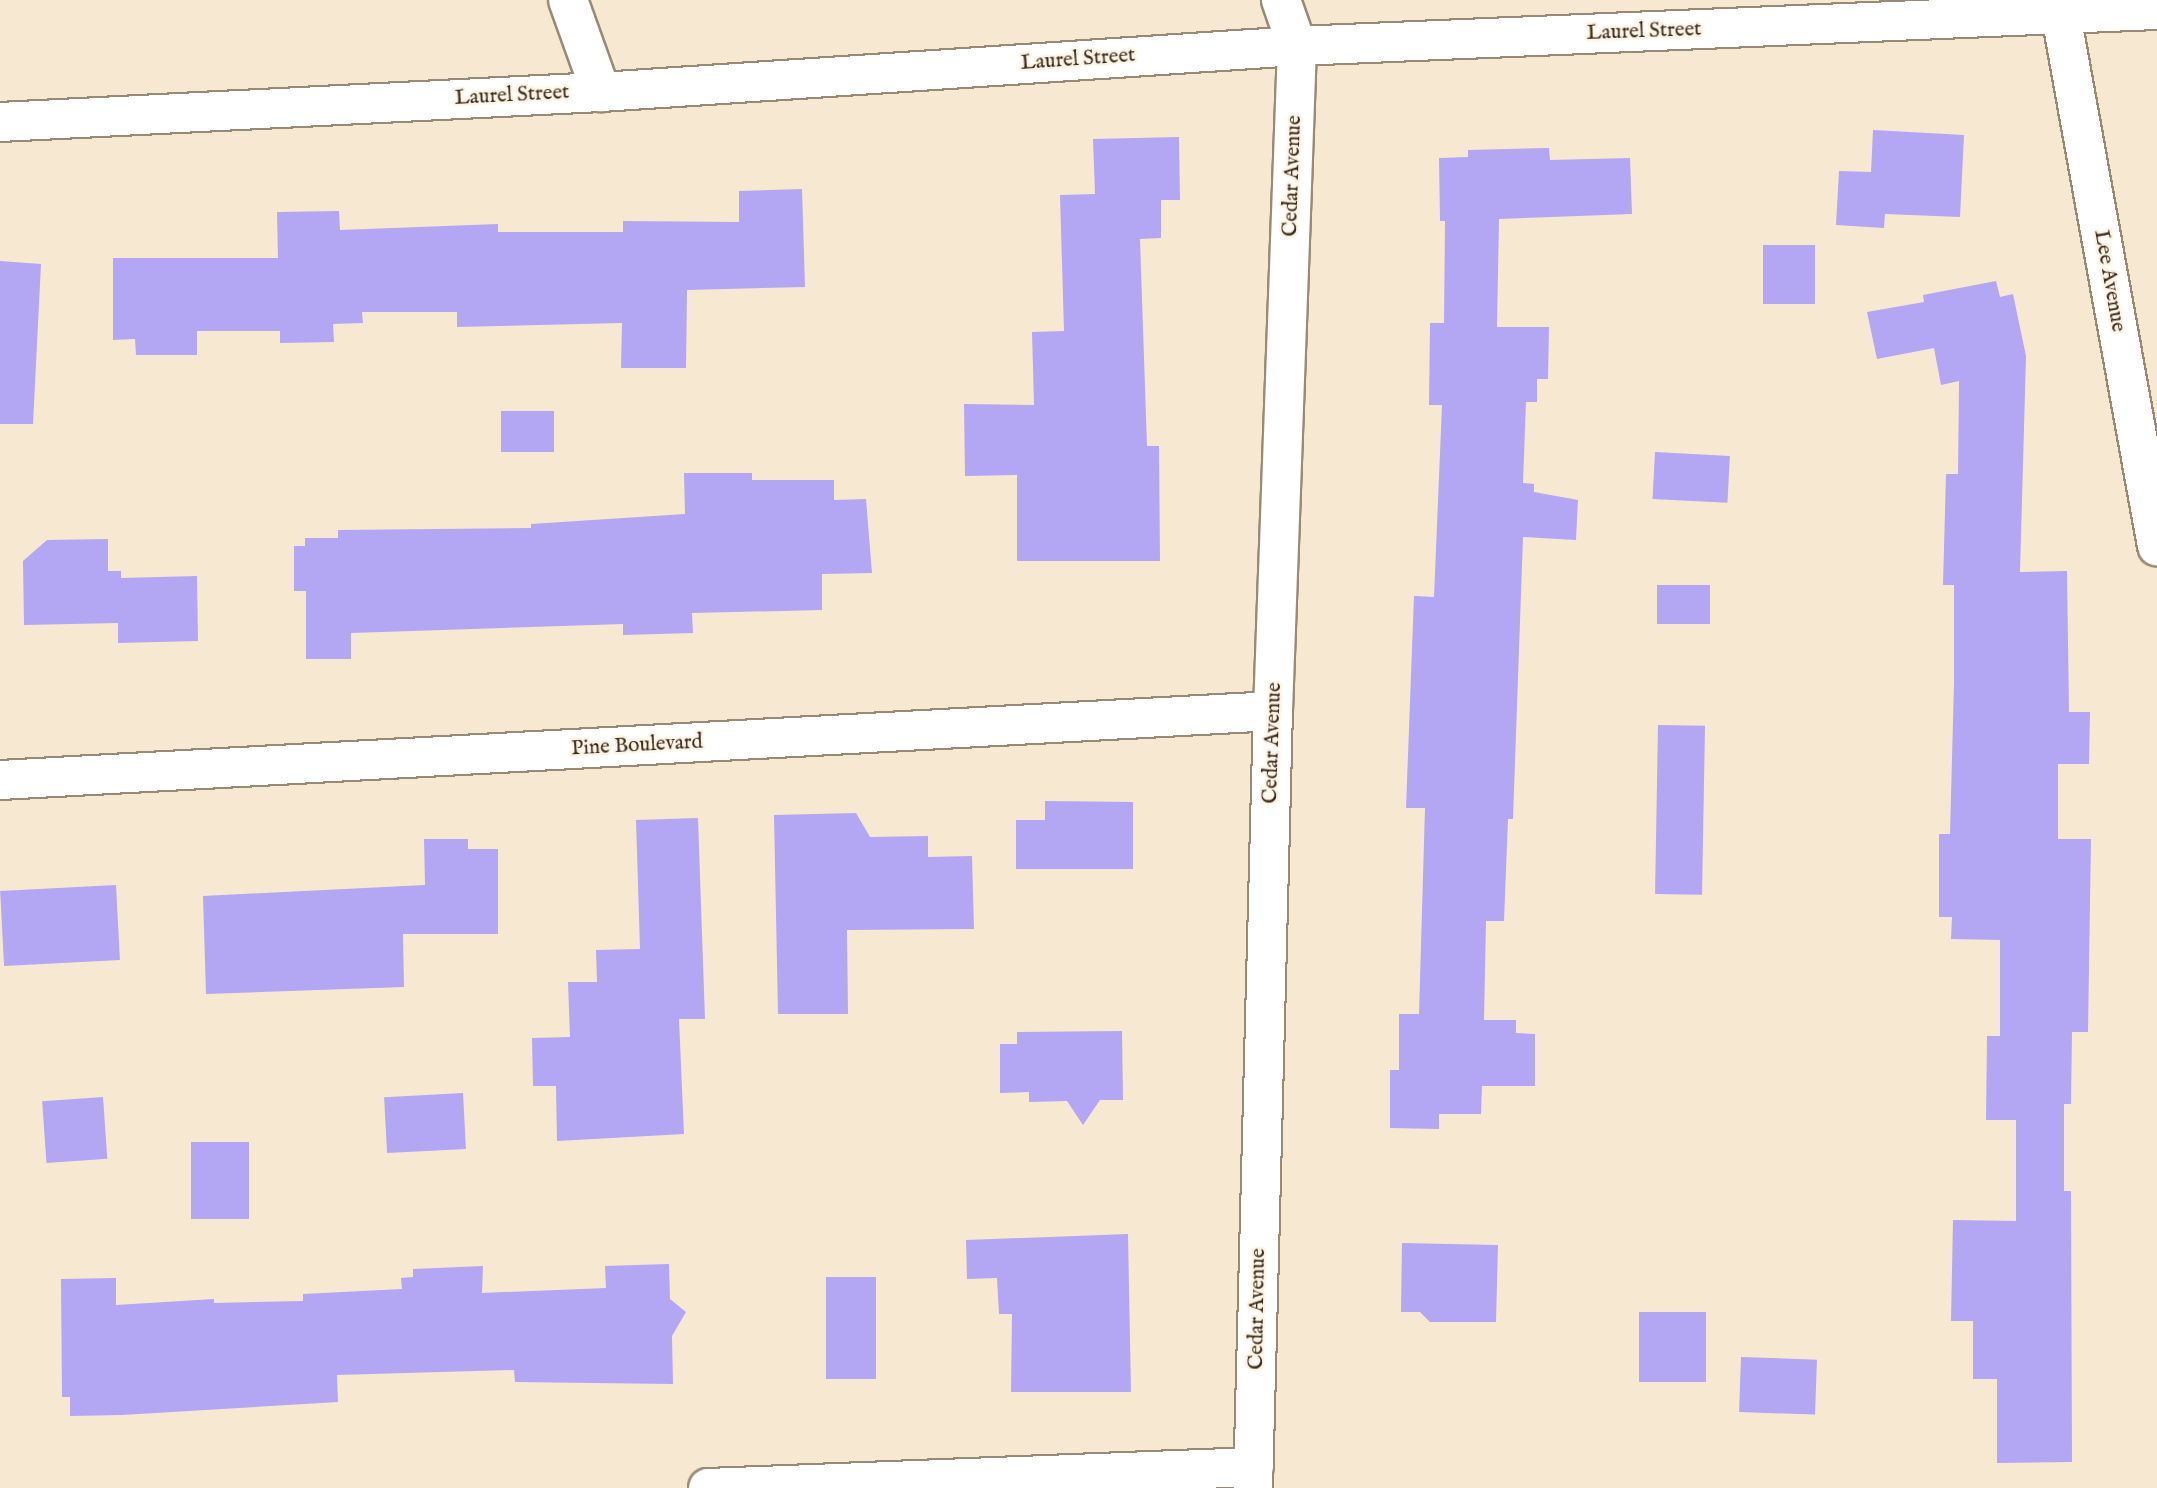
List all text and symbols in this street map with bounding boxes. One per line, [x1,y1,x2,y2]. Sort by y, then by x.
street label: Laurel Street [1586,17,1702,47]
street label: Laurel Street [1020,43,1136,77]
street label: Laurel Street [454,80,570,112]
street label: Cedar Avenue [1278,115,1308,237]
street label: Lee Avenue [2088,228,2130,334]
street label: Cedar Avenue [1258,682,1288,804]
street label: Pine Boulevard [571,730,703,762]
street label: Cedar Avenue [1244,1248,1272,1370]

